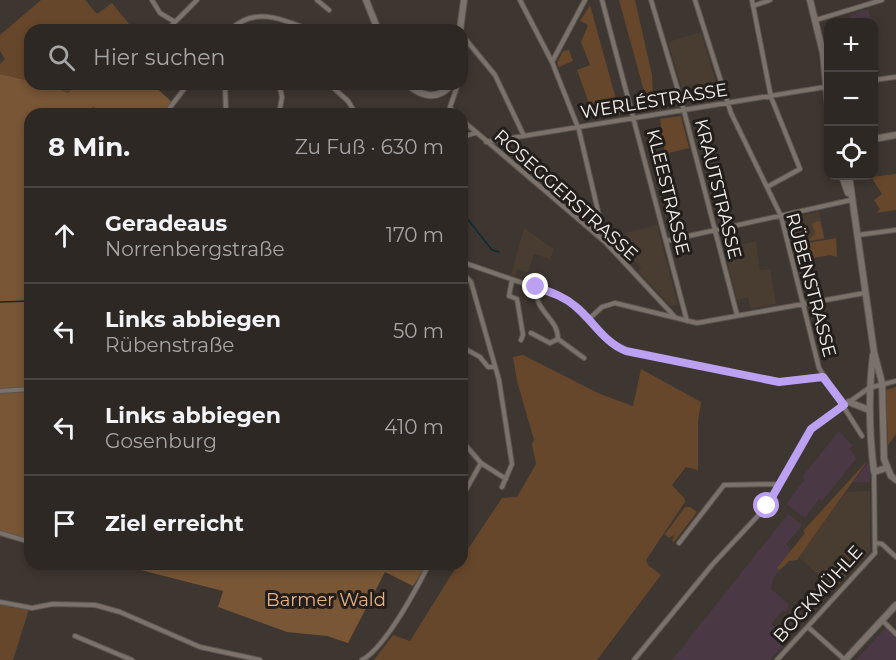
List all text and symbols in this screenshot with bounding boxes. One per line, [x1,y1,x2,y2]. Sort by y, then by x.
map controls [824,18,878,180]
button: + [824,18,878,72]
search box [24,24,468,90]
icon: search [45,41,78,74]
text: Hier suchen [93,44,225,71]
button: − [824,72,878,126]
street label: WERLÉSTRASSE [579,78,729,124]
street label: KRAUTSTRASSE [690,117,746,261]
street label: ROSEGGERSTRASSE [490,125,642,265]
button: locate [824,126,878,180]
street label: KLEESTRASSE [642,127,694,257]
text: 8 Min. [48,131,130,163]
text: Zu Fuß · 630 m [295,135,444,159]
text: Geradeaus [105,210,227,237]
street label: RÜBENSTRASSE [781,210,841,360]
icon: ahead [48,219,81,252]
text: 170 m [386,223,444,247]
text: Norrenbergstraße [105,237,284,261]
route end [522,273,548,299]
text: Links abbiegen [105,306,281,333]
icon: left [48,315,81,348]
text: 50 m [393,319,444,343]
text: Rübenstraße [105,333,234,357]
text: Links abbiegen [105,402,281,429]
icon: left [48,411,81,444]
text: 410 m [384,415,444,439]
text: Gosenburg [105,429,217,453]
route start [753,492,779,518]
icon: arrive [48,507,81,540]
text: Ziel erreicht [105,510,244,537]
street label: BOCKMÜHLE [769,541,867,647]
park label: Barmer Wald [266,589,386,611]

